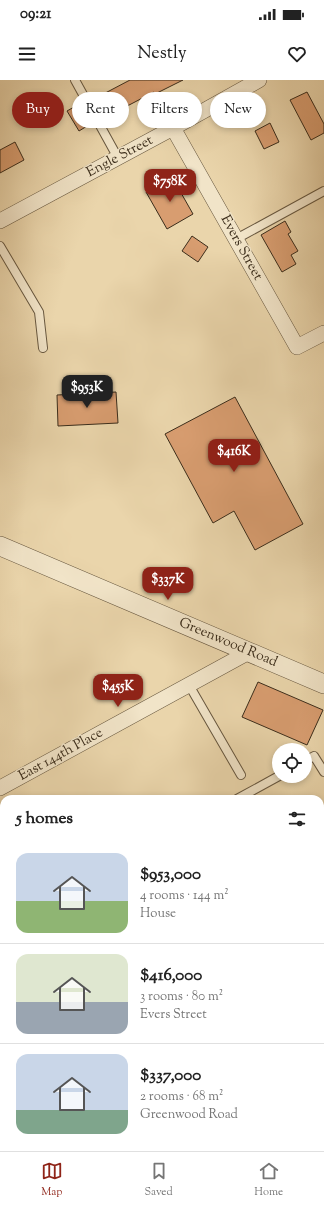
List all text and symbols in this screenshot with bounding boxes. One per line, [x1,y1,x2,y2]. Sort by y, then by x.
text: 09:21 [20,4,51,25]
text: Nestly [137,41,187,67]
icon: menu [16,43,38,65]
icon: heart [286,43,308,65]
chip: Buy [12,92,64,128]
chip: Rent [72,92,129,128]
chip: Filters [137,92,202,128]
chip: New [210,92,266,128]
street label: Engle Street [83,131,157,183]
pin: $758K [142,169,198,203]
text: $758K [153,173,187,191]
street label: Evers Street [215,212,267,284]
pin: $953K [59,375,115,409]
text: $953K [71,379,103,397]
pin: $416K [206,439,262,473]
text: $416K [217,443,251,461]
pin: $337K [140,567,196,601]
text: $337K [151,571,185,589]
street label: Greenwood Road [176,613,280,673]
pin: $455K [90,674,146,708]
text: $455K [102,678,134,696]
street label: East 144th Place [15,724,107,786]
map controls [272,743,312,783]
button: locate [272,743,312,783]
text: 5 homes [16,807,73,831]
icon: filters [286,808,308,830]
text: $953,000 [140,863,201,887]
icon: home [48,869,96,917]
text: 4 rooms · 144 m² [140,887,229,905]
text: House [140,905,176,923]
text: $416,000 [140,964,202,988]
icon: home [48,970,96,1018]
text: 3 rooms · 80 m² [140,988,223,1006]
text: Evers Street [140,1006,207,1024]
text: $337,000 [140,1064,201,1088]
icon: home [48,1070,96,1118]
text: 2 rooms · 68 m² [140,1088,224,1106]
text: Greenwood Road [140,1106,238,1124]
tab: Map [41,1160,63,1200]
tab: Saved [144,1160,173,1200]
tab: Home [254,1160,283,1200]

